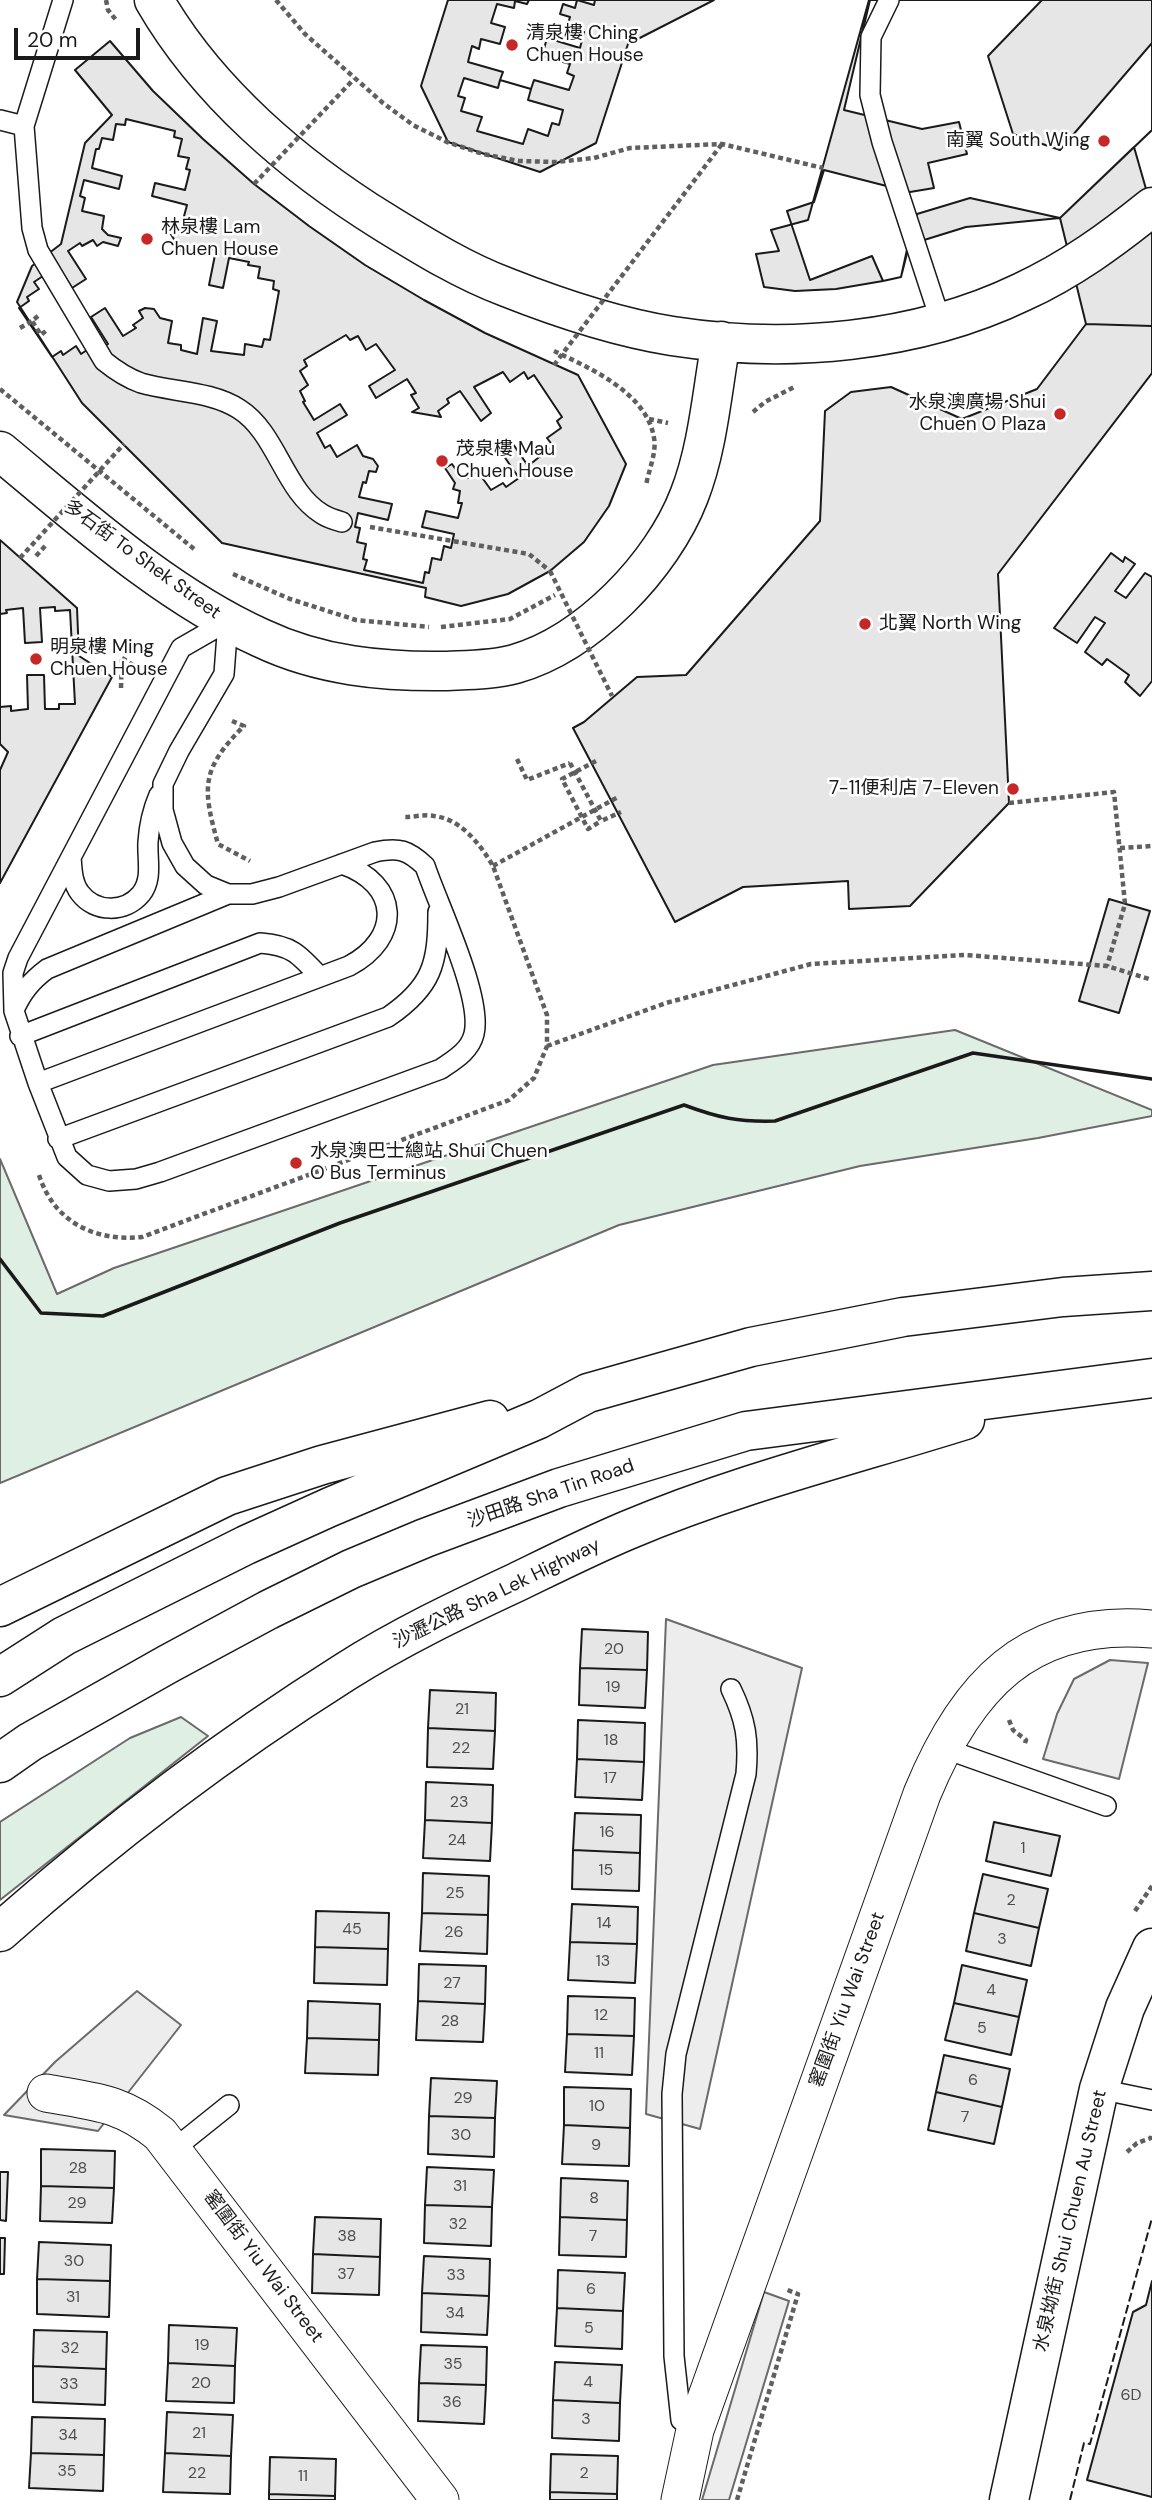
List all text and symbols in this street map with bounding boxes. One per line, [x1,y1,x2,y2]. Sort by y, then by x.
scale bar [18,14,144,58]
place label: 清泉樓 Ching Chuen House [526,23,644,67]
text: 20 m [27,26,78,54]
marker: 清泉樓 Ching Chuen House [504,37,520,53]
place label: 南翼 South Wing [946,130,1090,152]
marker: 南翼 South Wing [1096,133,1112,149]
place label: 林泉樓 Lam Chuen House [161,217,279,261]
marker: 林泉樓 Lam Chuen House [139,231,155,247]
place label: 水泉澳廣場 Shui Chuen O Plaza [909,392,1046,436]
marker: 水泉澳廣場 Shui Chuen O Plaza [1052,406,1068,422]
place label: 茂泉樓 Mau Chuen House [456,439,574,483]
marker: 茂泉樓 Mau Chuen House [434,453,450,469]
street label: 多石街 To Shek Street [59,495,225,625]
place label: 北翼 North Wing [879,613,1021,635]
marker: 北翼 North Wing [857,616,873,632]
place label: 明泉樓 Ming Chuen House [50,637,168,681]
marker: 明泉樓 Ming Chuen House [28,651,44,667]
place label: 7-11便利店 7-Eleven [829,778,999,800]
marker: 7-11便利店 7-Eleven [1005,781,1021,797]
place label: 水泉澳巴士總站 Shui Chuen O Bus Terminus [310,1141,548,1185]
marker: 水泉澳巴士總站 Shui Chuen O Bus Terminus [288,1155,304,1171]
street label: 沙田路 Sha Tin Road [465,1455,637,1533]
street label: 沙瀝公路 Sha Lek Highway [390,1534,604,1654]
house number: 20 [604,1640,624,1660]
house number: 19 [605,1678,621,1698]
house number: 21 [455,1700,469,1720]
house number: 18 [604,1731,618,1751]
house number: 22 [452,1739,470,1759]
house number: 17 [603,1769,617,1789]
house number: 23 [450,1793,468,1813]
house number: 16 [599,1823,615,1843]
house number: 24 [448,1831,466,1851]
house number: 1 [1021,1839,1025,1859]
house number: 15 [599,1861,613,1881]
house number: 25 [446,1884,464,1904]
house number: 2 [1006,1891,1016,1911]
street label: 窰圍街 Yiu Wai Street [806,1909,890,2091]
house number: 14 [597,1914,611,1934]
house number: 45 [342,1920,362,1940]
house number: 26 [444,1923,464,1943]
house number: 3 [997,1930,1007,1950]
house number: 13 [596,1952,610,1972]
house number: 27 [443,1974,461,1994]
house number: 4 [986,1981,996,2001]
house number: 12 [594,2006,608,2026]
house number: 28 [441,2012,459,2032]
house number: 5 [977,2019,987,2039]
house number: 11 [594,2044,604,2064]
house number: 6 [968,2071,978,2091]
street label: 水泉坳街 Shui Chuen Au Street [1030,2088,1112,2354]
house number: 29 [453,2089,473,2109]
house number: 10 [589,2097,605,2117]
house number: 7 [961,2108,969,2128]
house number: 30 [451,2126,471,2146]
house number: 9 [591,2136,601,2156]
house number: 28 [69,2159,87,2179]
house number: 31 [453,2177,467,2197]
street label: 窰圍街 Yiu Wai Street [198,2186,328,2348]
house number: 8 [589,2189,599,2209]
house number: 29 [67,2194,87,2214]
house number: 32 [449,2215,467,2235]
house number: 38 [337,2227,357,2247]
house number: 7 [589,2227,597,2247]
house number: 30 [64,2252,84,2272]
house number: 37 [337,2265,355,2285]
house number: 33 [447,2266,465,2286]
house number: 6 [586,2280,596,2300]
house number: 31 [66,2288,80,2308]
house number: 34 [445,2304,465,2324]
house number: 5 [584,2319,594,2339]
house number: 19 [194,2336,210,2356]
house number: 32 [61,2339,79,2359]
house number: 35 [443,2355,463,2375]
house number: 4 [583,2373,593,2393]
house number: 20 [191,2374,211,2394]
house number: 33 [60,2375,78,2395]
house number: 6D [1120,2386,1142,2406]
house number: 36 [442,2393,462,2413]
house number: 3 [581,2410,591,2430]
house number: 21 [192,2424,206,2444]
house number: 34 [58,2426,78,2446]
house number: 35 [57,2462,77,2482]
house number: 22 [188,2464,206,2484]
house number: 2 [579,2464,589,2484]
house number: 11 [298,2467,308,2487]

